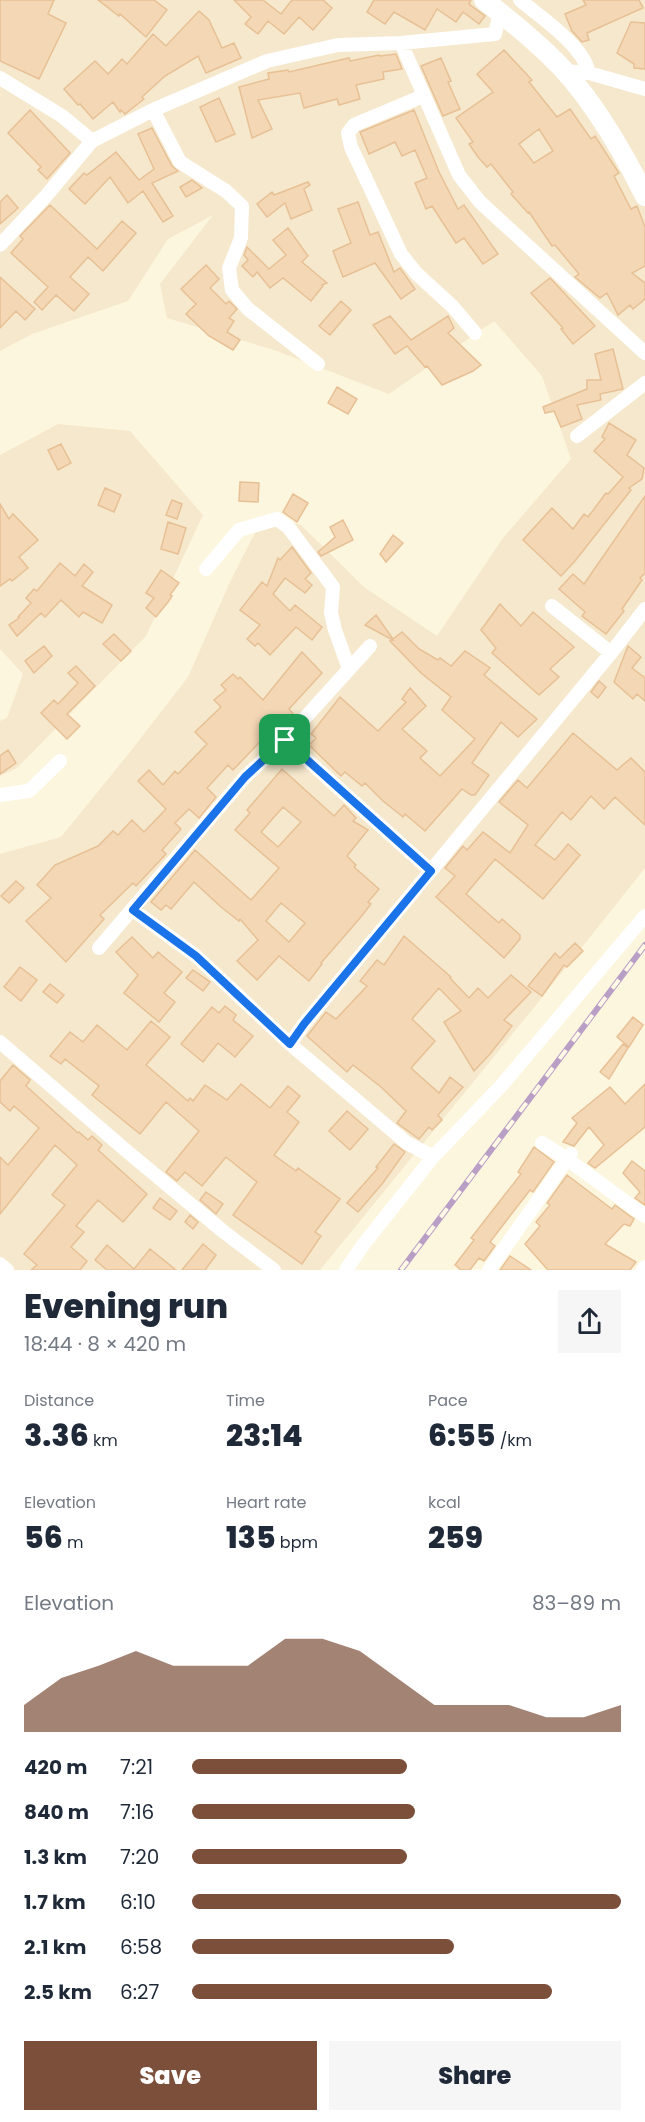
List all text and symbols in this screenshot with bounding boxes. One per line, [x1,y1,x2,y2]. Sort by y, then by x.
pin [259,714,310,765]
icon: arrive [268,723,301,756]
text: Evening run [24,1283,228,1330]
button: share [558,1290,621,1353]
text: 18:44 · 8 × 420 m [24,1330,186,1358]
text: Distance [24,1389,94,1412]
text: Time [226,1389,265,1412]
text: Pace [428,1389,468,1412]
text: 3.36 [24,1414,89,1457]
text: 23:14 [226,1414,303,1457]
text: 6:55 [428,1414,495,1457]
text: km [89,1429,118,1452]
text: /km [495,1429,532,1452]
text: Elevation [24,1491,96,1514]
text: Heart rate [226,1491,306,1514]
text: kcal [428,1491,461,1514]
text: 56 [24,1516,63,1559]
text: 135 [226,1516,276,1559]
text: 259 [428,1516,483,1559]
text: m [63,1531,83,1554]
text: bpm [276,1531,318,1554]
text: Elevation [24,1589,114,1617]
text: 83–89 m [532,1589,621,1617]
text: 420 m [24,1753,87,1781]
text: 7:21 [120,1753,153,1781]
text: 840 m [24,1798,89,1826]
text: 7:16 [120,1798,154,1826]
text: 1.3 km [24,1843,87,1871]
text: 7:20 [120,1843,159,1871]
text: 1.7 km [24,1888,86,1916]
text: 6:10 [120,1888,156,1916]
text: 2.1 km [24,1933,86,1961]
text: 6:58 [120,1933,162,1961]
text: 2.5 km [24,1978,92,2006]
text: 6:27 [120,1978,159,2006]
button: Save [24,2041,317,2110]
button: Share [329,2041,621,2110]

